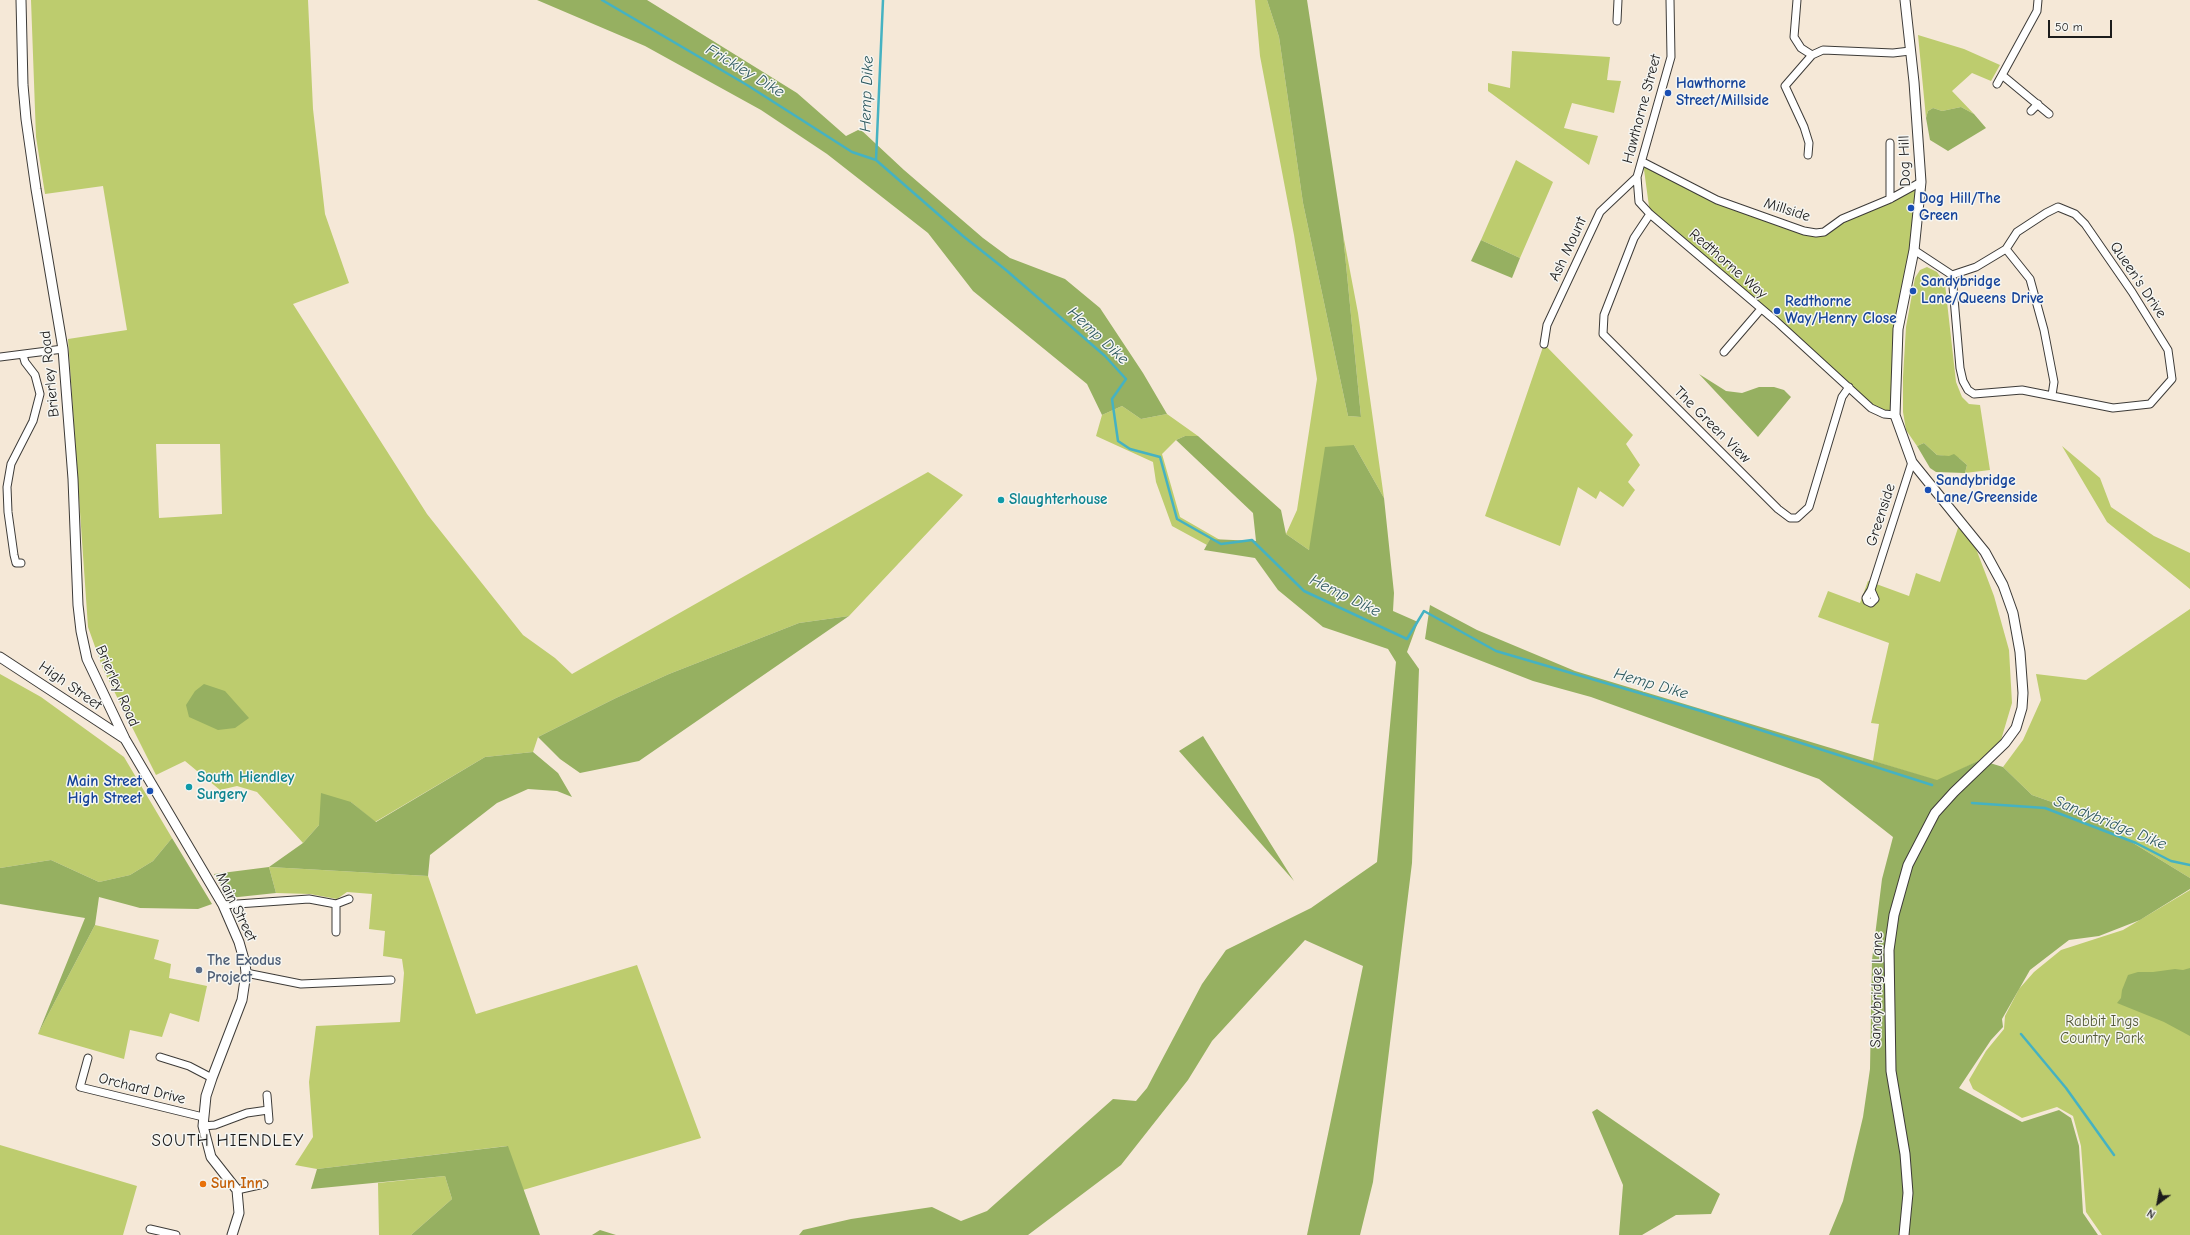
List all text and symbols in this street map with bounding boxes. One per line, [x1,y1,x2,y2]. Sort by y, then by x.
scale bar [2050,12,2114,38]
text: 50 m [2055,20,2083,34]
water label: Frickley Dike [702,40,788,102]
street label: Hawthorne Street [1619,53,1665,165]
water label: Hemp Dike [856,56,878,132]
place label: Hawthorne Street/Millside [1676,75,1769,110]
marker: Hawthorne Street/Millside [1663,88,1673,98]
street label: Dog Hill [1895,135,1915,187]
place label: Dog Hill/The Green [1919,190,2001,225]
street label: Millside [1762,194,1812,226]
marker: Dog Hill/The Green [1906,203,1916,213]
street label: Ash Mount [1545,214,1591,284]
street label: Redthorne Way [1685,225,1771,303]
street label: Queen's Drive [2106,238,2170,322]
place label: Sandybridge Lane/Queens Drive [1921,273,2044,308]
marker: Sandybridge Lane/Queens Drive [1908,286,1918,296]
place label: Redthorne Way/Henry Close [1785,293,1897,328]
water label: Hemp Dike [1064,303,1132,369]
marker: Redthorne Way/Henry Close [1772,306,1782,316]
street label: Brierley Road [37,330,63,418]
street label: The Green View [1670,383,1754,467]
place label: Sandybridge Lane/Greenside [1936,472,2038,507]
street label: Greenside [1862,481,1900,549]
marker: Sandybridge Lane/Greenside [1923,485,1933,495]
place label: Slaughterhouse [1009,491,1107,509]
marker: Slaughterhouse [996,495,1006,505]
water label: Hemp Dike [1307,571,1383,621]
street label: Brierley Road [91,643,143,729]
street label: High Street [35,658,105,714]
water label: Hemp Dike [1612,664,1690,704]
place label: South Hiendley Surgery [197,769,294,804]
place label: Main Street High Street [67,773,142,808]
marker: South Hiendley Surgery [184,782,194,792]
marker: Main Street High Street [145,786,155,796]
water label: Sandybridge Dike [2051,792,2169,854]
street label: Main Street [212,870,260,944]
street label: Sandybridge Lane [1867,932,1887,1048]
place label: The Exodus Project [207,952,281,987]
marker: The Exodus Project [194,965,204,975]
park label: Rabbit Ings Country Park [2060,1013,2144,1048]
street label: Orchard Drive [97,1070,187,1108]
district label: SOUTH HIENDLEY [152,1131,304,1151]
place label: Sun Inn [211,1175,263,1193]
marker: Sun Inn [198,1179,208,1189]
north arrow [2138,1183,2178,1223]
text: N [2145,1206,2158,1221]

